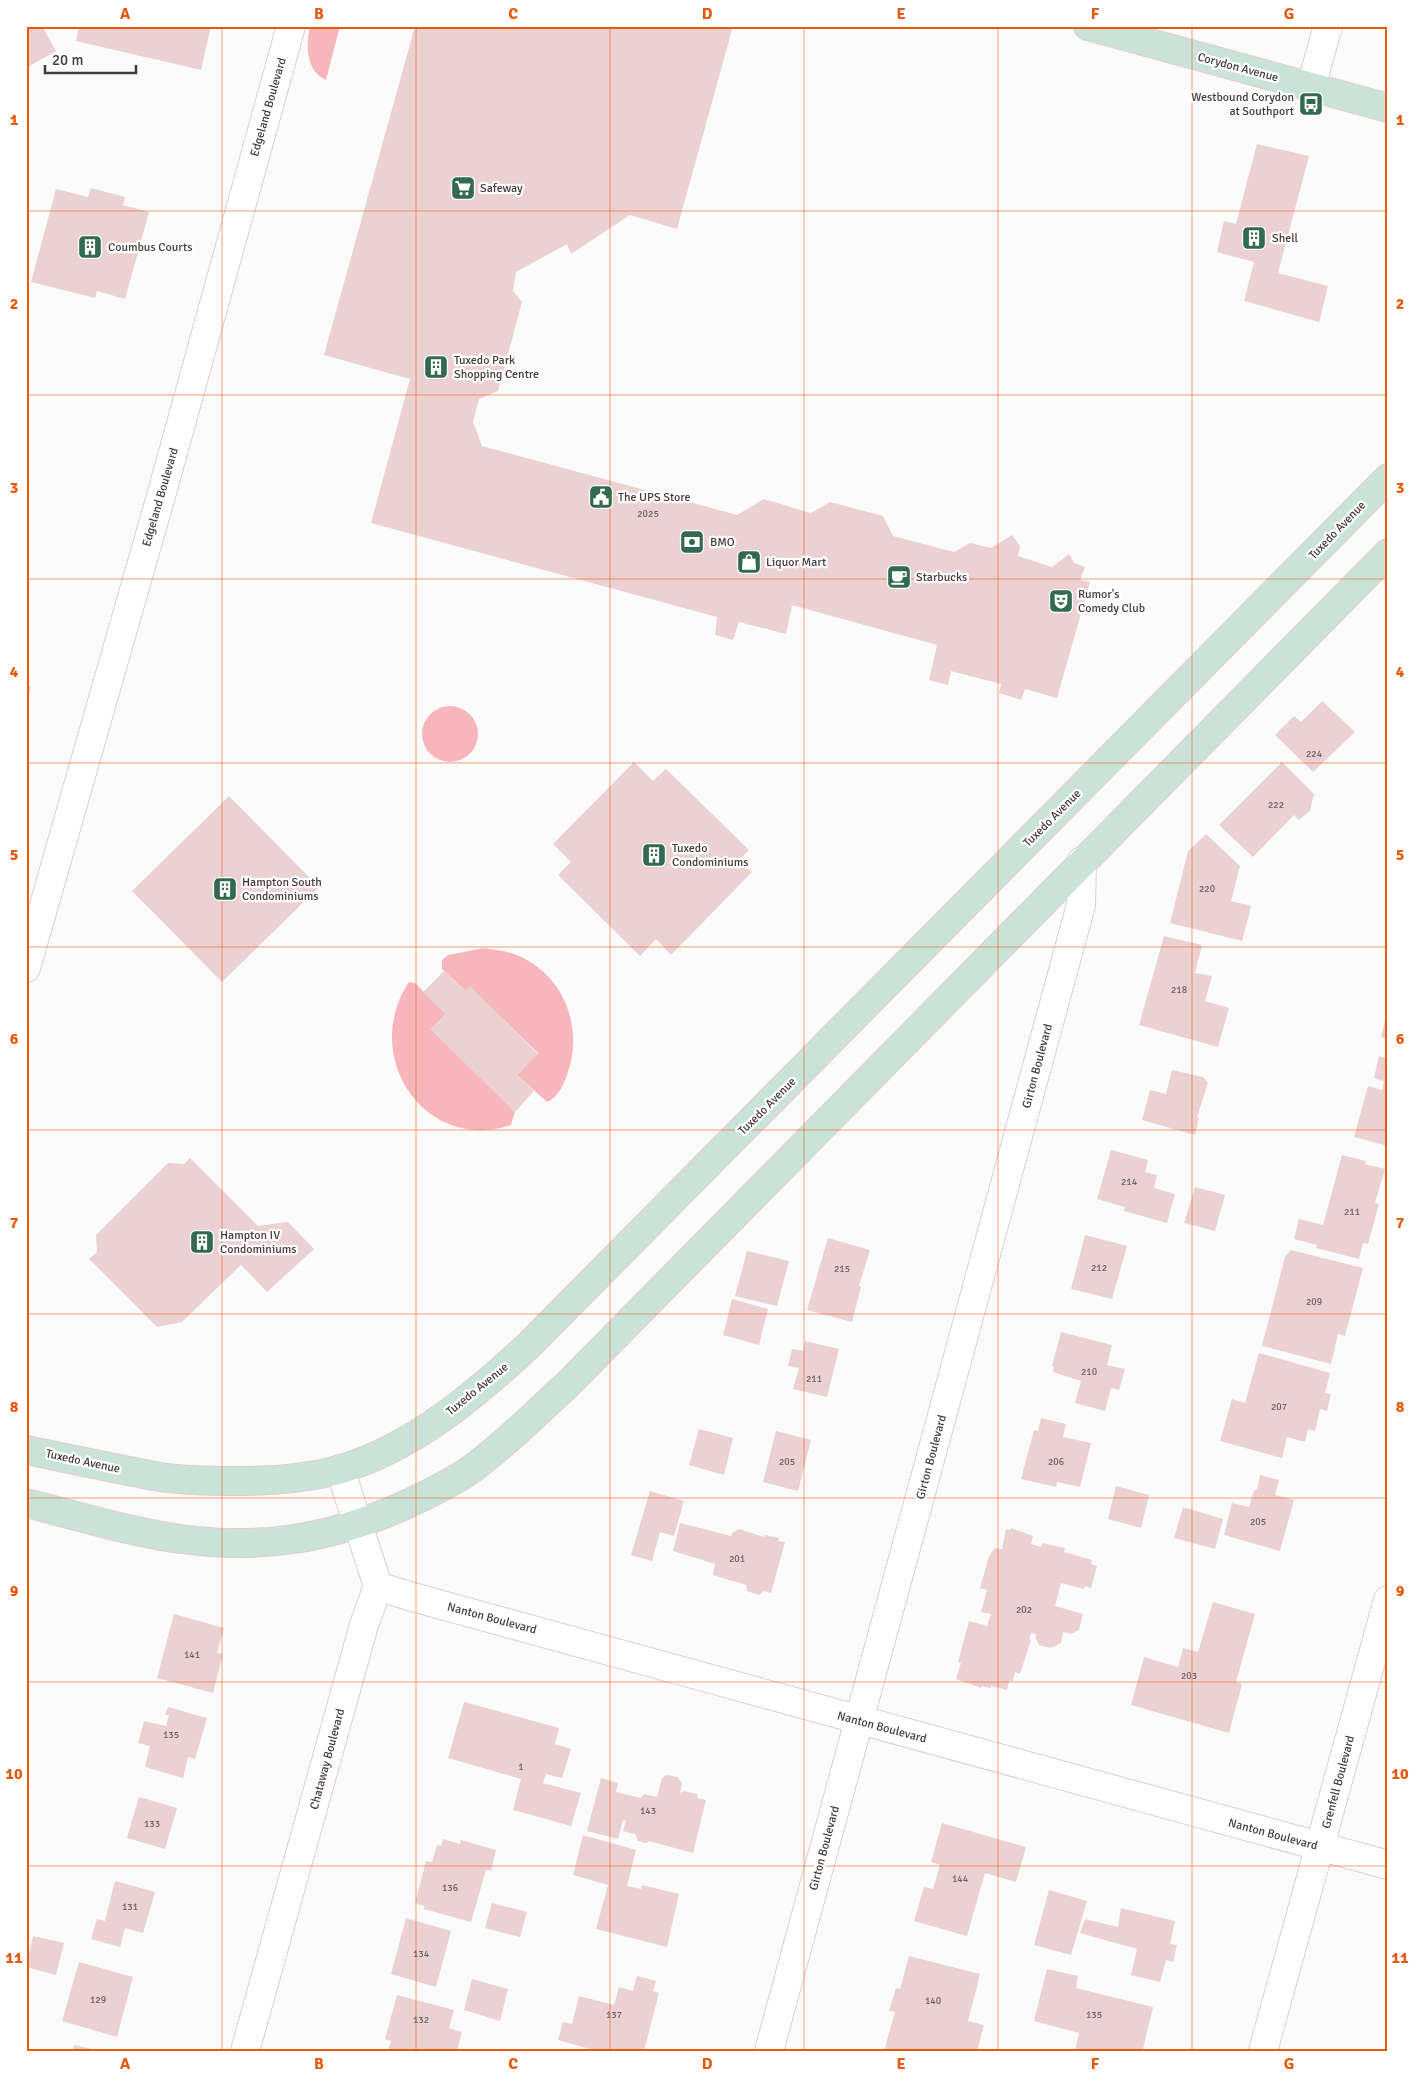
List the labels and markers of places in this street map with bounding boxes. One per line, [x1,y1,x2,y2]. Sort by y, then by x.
place label: Westbound Corydon at Southport [1191,90,1294,119]
bus stop icon: Westbound Corydon at Southport [1298,91,1324,117]
supermarket icon: Safeway [450,175,476,201]
place label: Safeway [480,181,523,196]
building icon: Shell [1241,225,1267,251]
place label: Shell [1272,231,1299,246]
building icon: Coumbus Courts [77,234,103,260]
place label: Coumbus Courts [108,240,192,255]
place label: Tuxedo Park Shopping Centre [454,353,539,382]
building icon: Tuxedo Park Shopping Centre [423,354,449,380]
public building icon: The UPS Store [588,484,614,510]
place label: The UPS Store [618,490,690,505]
bank icon: BMO [679,529,705,555]
place label: BMO [710,535,735,550]
shop icon: Liquor Mart [736,549,762,575]
place label: Liquor Mart [766,555,826,570]
cafe icon: Starbucks [886,564,912,590]
place label: Starbucks [916,570,967,585]
place label: Rumor's Comedy Club [1078,587,1145,616]
theatre icon: Rumor's Comedy Club [1048,588,1074,614]
place label: Tuxedo Condominiums [672,841,749,870]
building icon: Tuxedo Condominiums [641,842,667,868]
place label: Hampton South Condominiums [242,875,322,904]
building icon: Hampton South Condominiums [212,876,238,902]
place label: Hampton IV Condominiums [220,1228,297,1257]
building icon: Hampton IV Condominiums [189,1229,215,1255]

